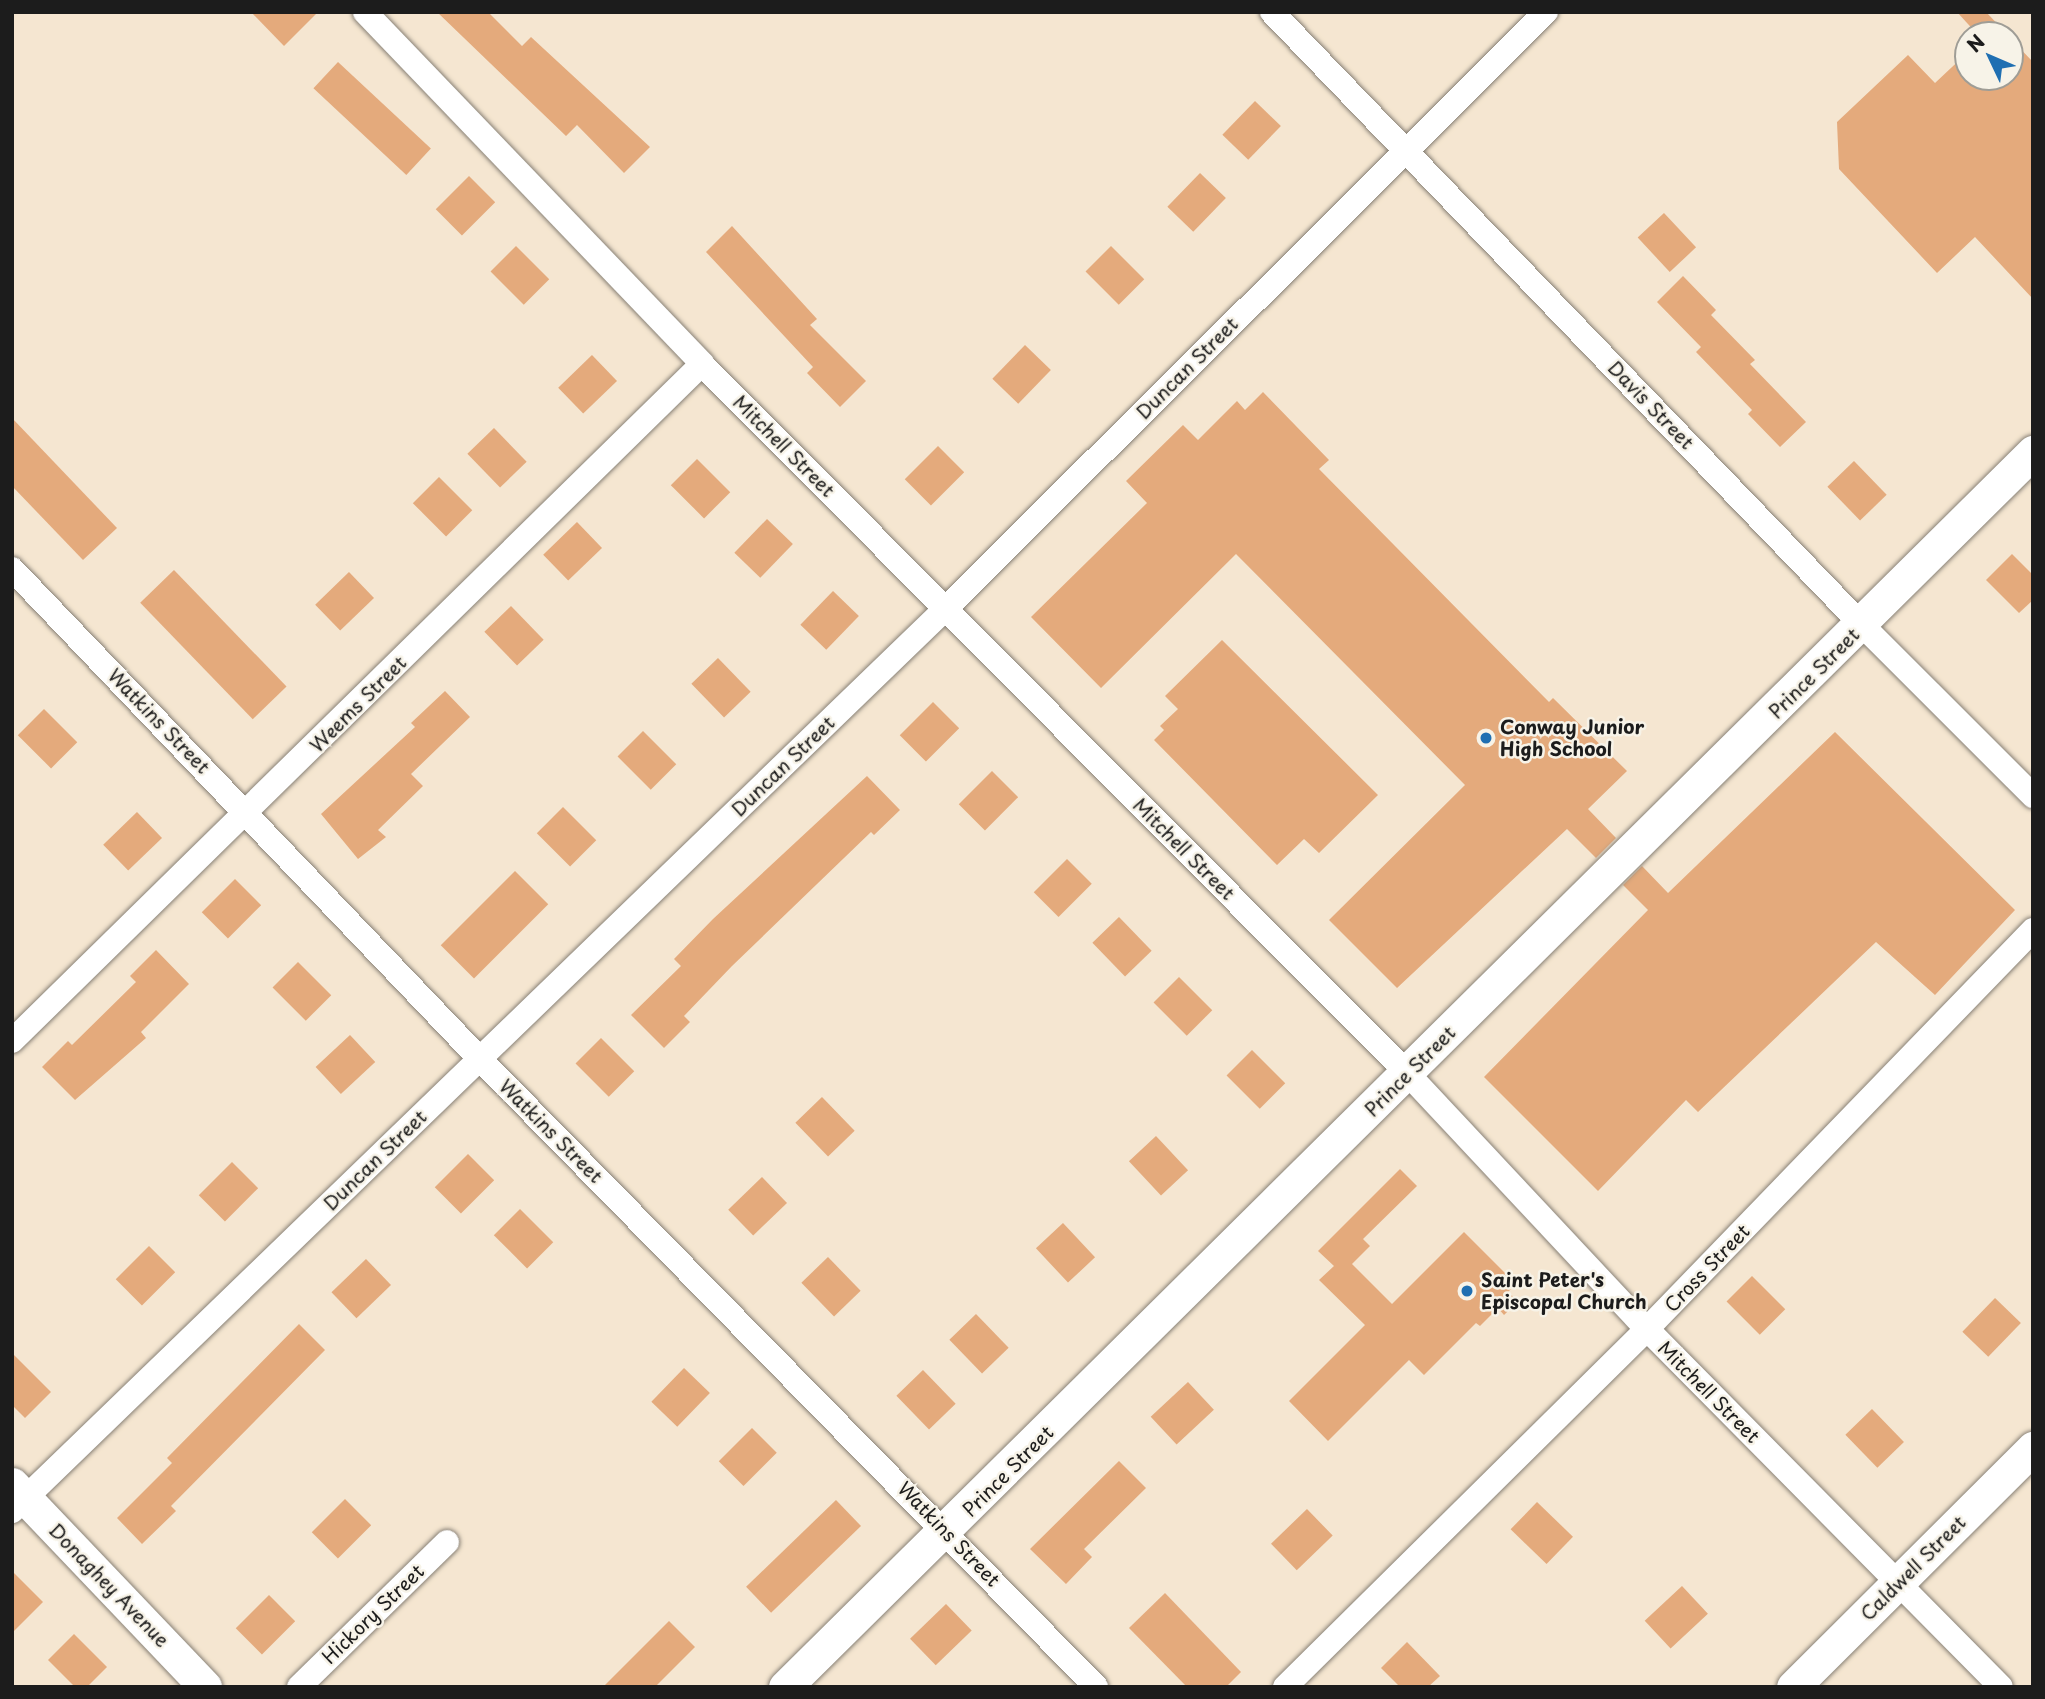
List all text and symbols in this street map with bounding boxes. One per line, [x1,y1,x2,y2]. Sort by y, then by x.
north arrow [1954,21,2024,91]
text: N [1960,28,1991,58]
street label: Duncan Street [1132,313,1242,423]
street label: Davis Street [1604,356,1698,454]
street label: Mitchell Street [728,390,840,502]
street label: Prince Street [1764,623,1864,723]
street label: Weems Street [305,651,411,757]
street label: Watkins Street [103,664,215,778]
street label: Duncan Street [727,711,839,821]
place label: Conway Junior High School [1500,716,1644,760]
marker: Conway Junior High School [1478,730,1494,746]
street label: Mitchell Street [1128,793,1240,905]
street label: Prince Street [1360,1021,1460,1121]
street label: Watkins Street [494,1074,608,1188]
street label: Duncan Street [319,1105,431,1215]
street label: Cross Street [1659,1219,1755,1317]
place label: Saint Peter's Episcopal Church [1481,1269,1647,1313]
marker: Saint Peter's Episcopal Church [1459,1283,1475,1299]
street label: Mitchell Street [1653,1336,1765,1448]
street label: Prince Street [958,1421,1058,1521]
street label: Watkins Street [893,1477,1005,1591]
street label: Caldwell Street [1855,1510,1971,1626]
street label: Donaghey Avenue [44,1518,174,1652]
street label: Hickory Street [317,1560,429,1668]

